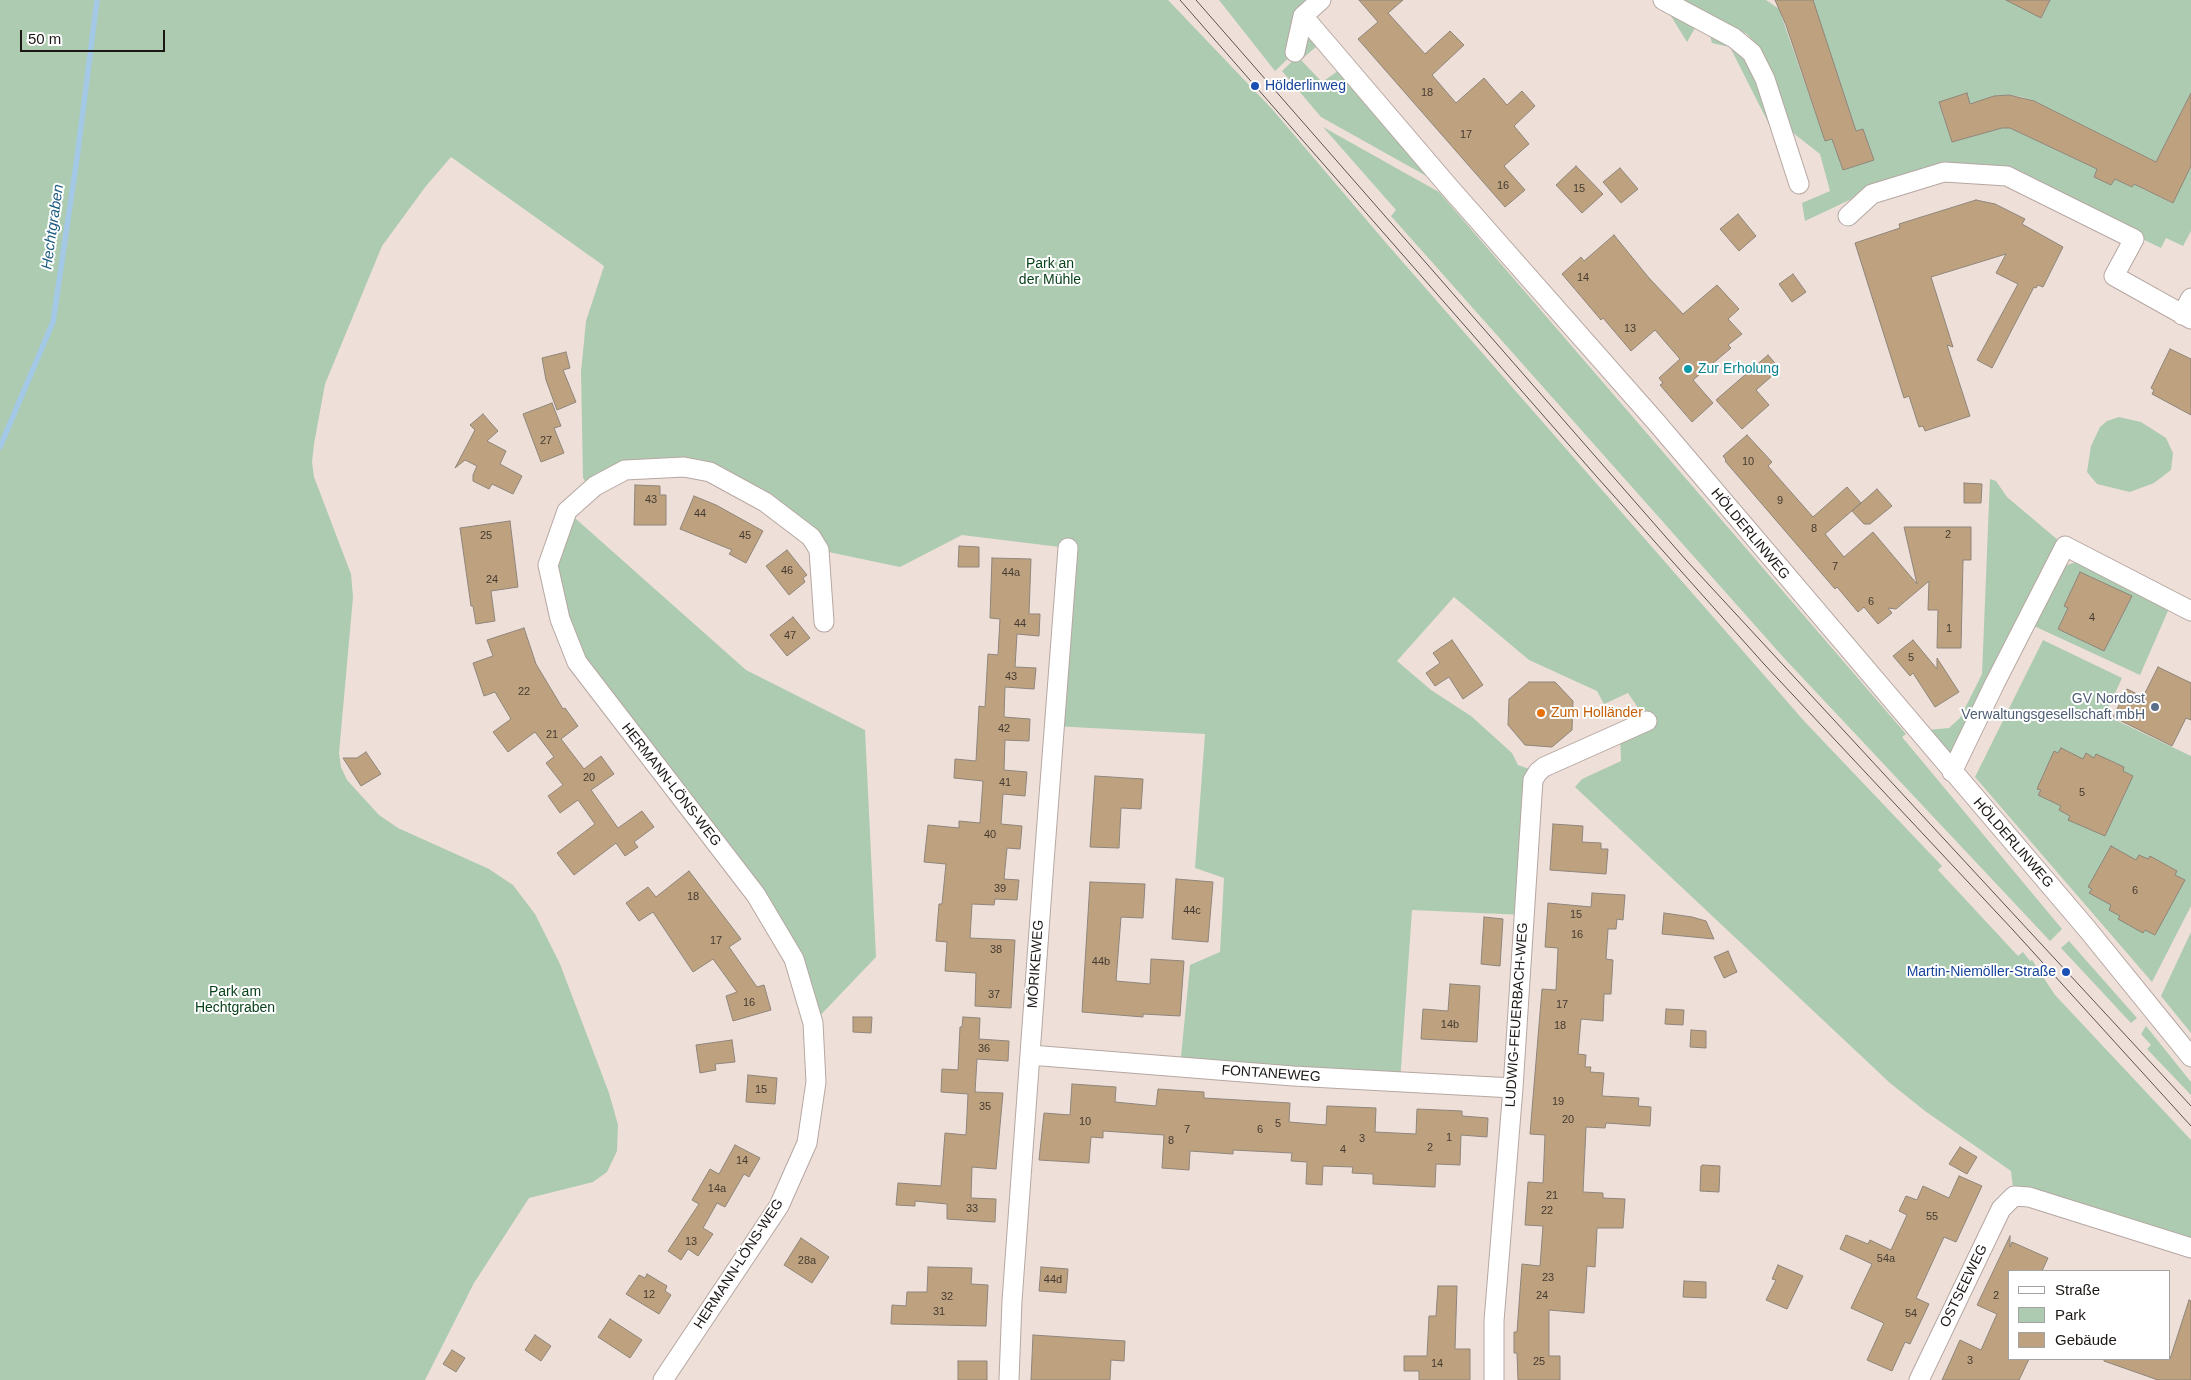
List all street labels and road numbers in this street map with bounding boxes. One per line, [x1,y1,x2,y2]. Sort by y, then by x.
street label: HÖLDERLINWEG [1707,485,1793,583]
street label: HERMANN-LÖNS-WEG [618,720,724,850]
street label: HÖLDERLINWEG [1969,795,2057,891]
street label: MÖRIKEWEG [1025,919,1047,1009]
street label: LUDWIG-FEUERBACH-WEG [1502,922,1532,1108]
street label: FONTANEWEG [1221,1062,1321,1086]
street label: HERMANN-LÖNS-WEG [691,1196,787,1332]
street label: OSTSEEWEG [1937,1242,1991,1330]

